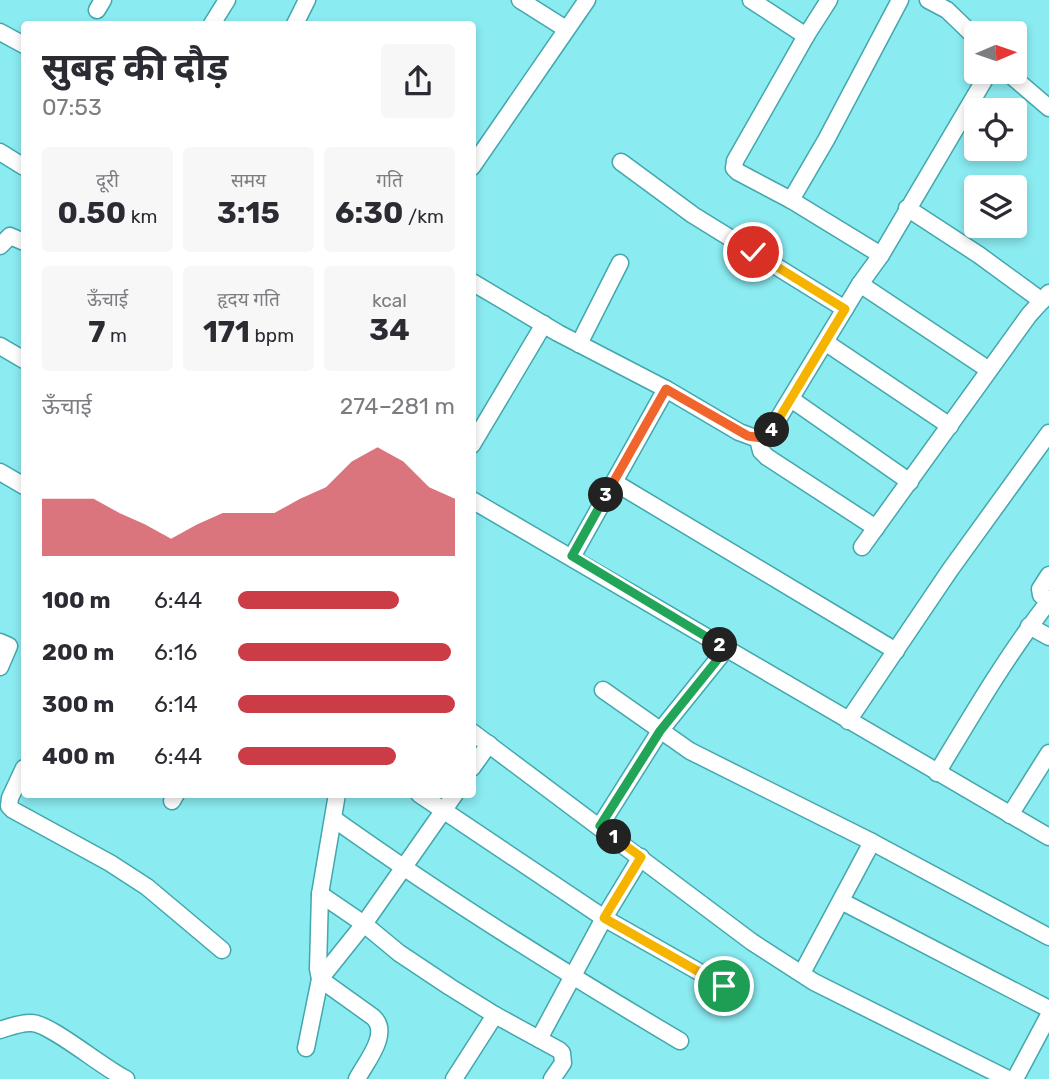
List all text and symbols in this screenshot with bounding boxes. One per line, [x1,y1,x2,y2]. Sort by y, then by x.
north arrow [964,21,1027,84]
map controls [964,21,1027,238]
text: सुबह की दौड़ [42,44,228,90]
button: share [381,44,455,118]
text: 07:53 [42,93,102,121]
button: locate [964,98,1027,161]
text: दूरी [96,169,119,192]
text: समय [231,169,266,192]
text: गति [376,169,403,192]
button: layers [964,175,1027,238]
text: 0.50 [58,195,126,231]
text: 3:15 [217,195,280,231]
text: 6:30 [335,195,403,231]
text: km [126,205,157,228]
text: /km [403,205,444,228]
pin [723,222,783,282]
icon: check [734,233,772,271]
text: ऊँचाई [87,288,128,311]
text: हृदय गति [217,288,280,311]
text: kcal [372,289,407,312]
text: 34 [369,312,410,348]
text: 7 [88,314,105,350]
text: 171 [203,314,250,350]
text: m [105,324,127,347]
text: bpm [250,324,294,347]
text: ऊँचाई [42,392,92,420]
text: 274–281 m [340,392,455,420]
pin: 4 [754,412,790,448]
text: 4 [765,418,778,441]
pin: 3 [588,477,624,512]
text: 3 [599,483,612,506]
text: 100 m [42,586,111,614]
text: 6:44 [154,586,202,614]
pin: 2 [702,628,738,662]
text: 2 [713,633,726,656]
text: 200 m [42,638,114,666]
text: 6:16 [154,638,197,666]
text: 300 m [42,690,114,718]
text: 6:14 [154,690,198,718]
text: 400 m [42,742,115,770]
text: 6:44 [154,742,202,770]
pin: 1 [596,820,632,854]
text: 1 [609,825,618,848]
pin [694,956,754,1016]
icon: arrive [705,967,743,1005]

